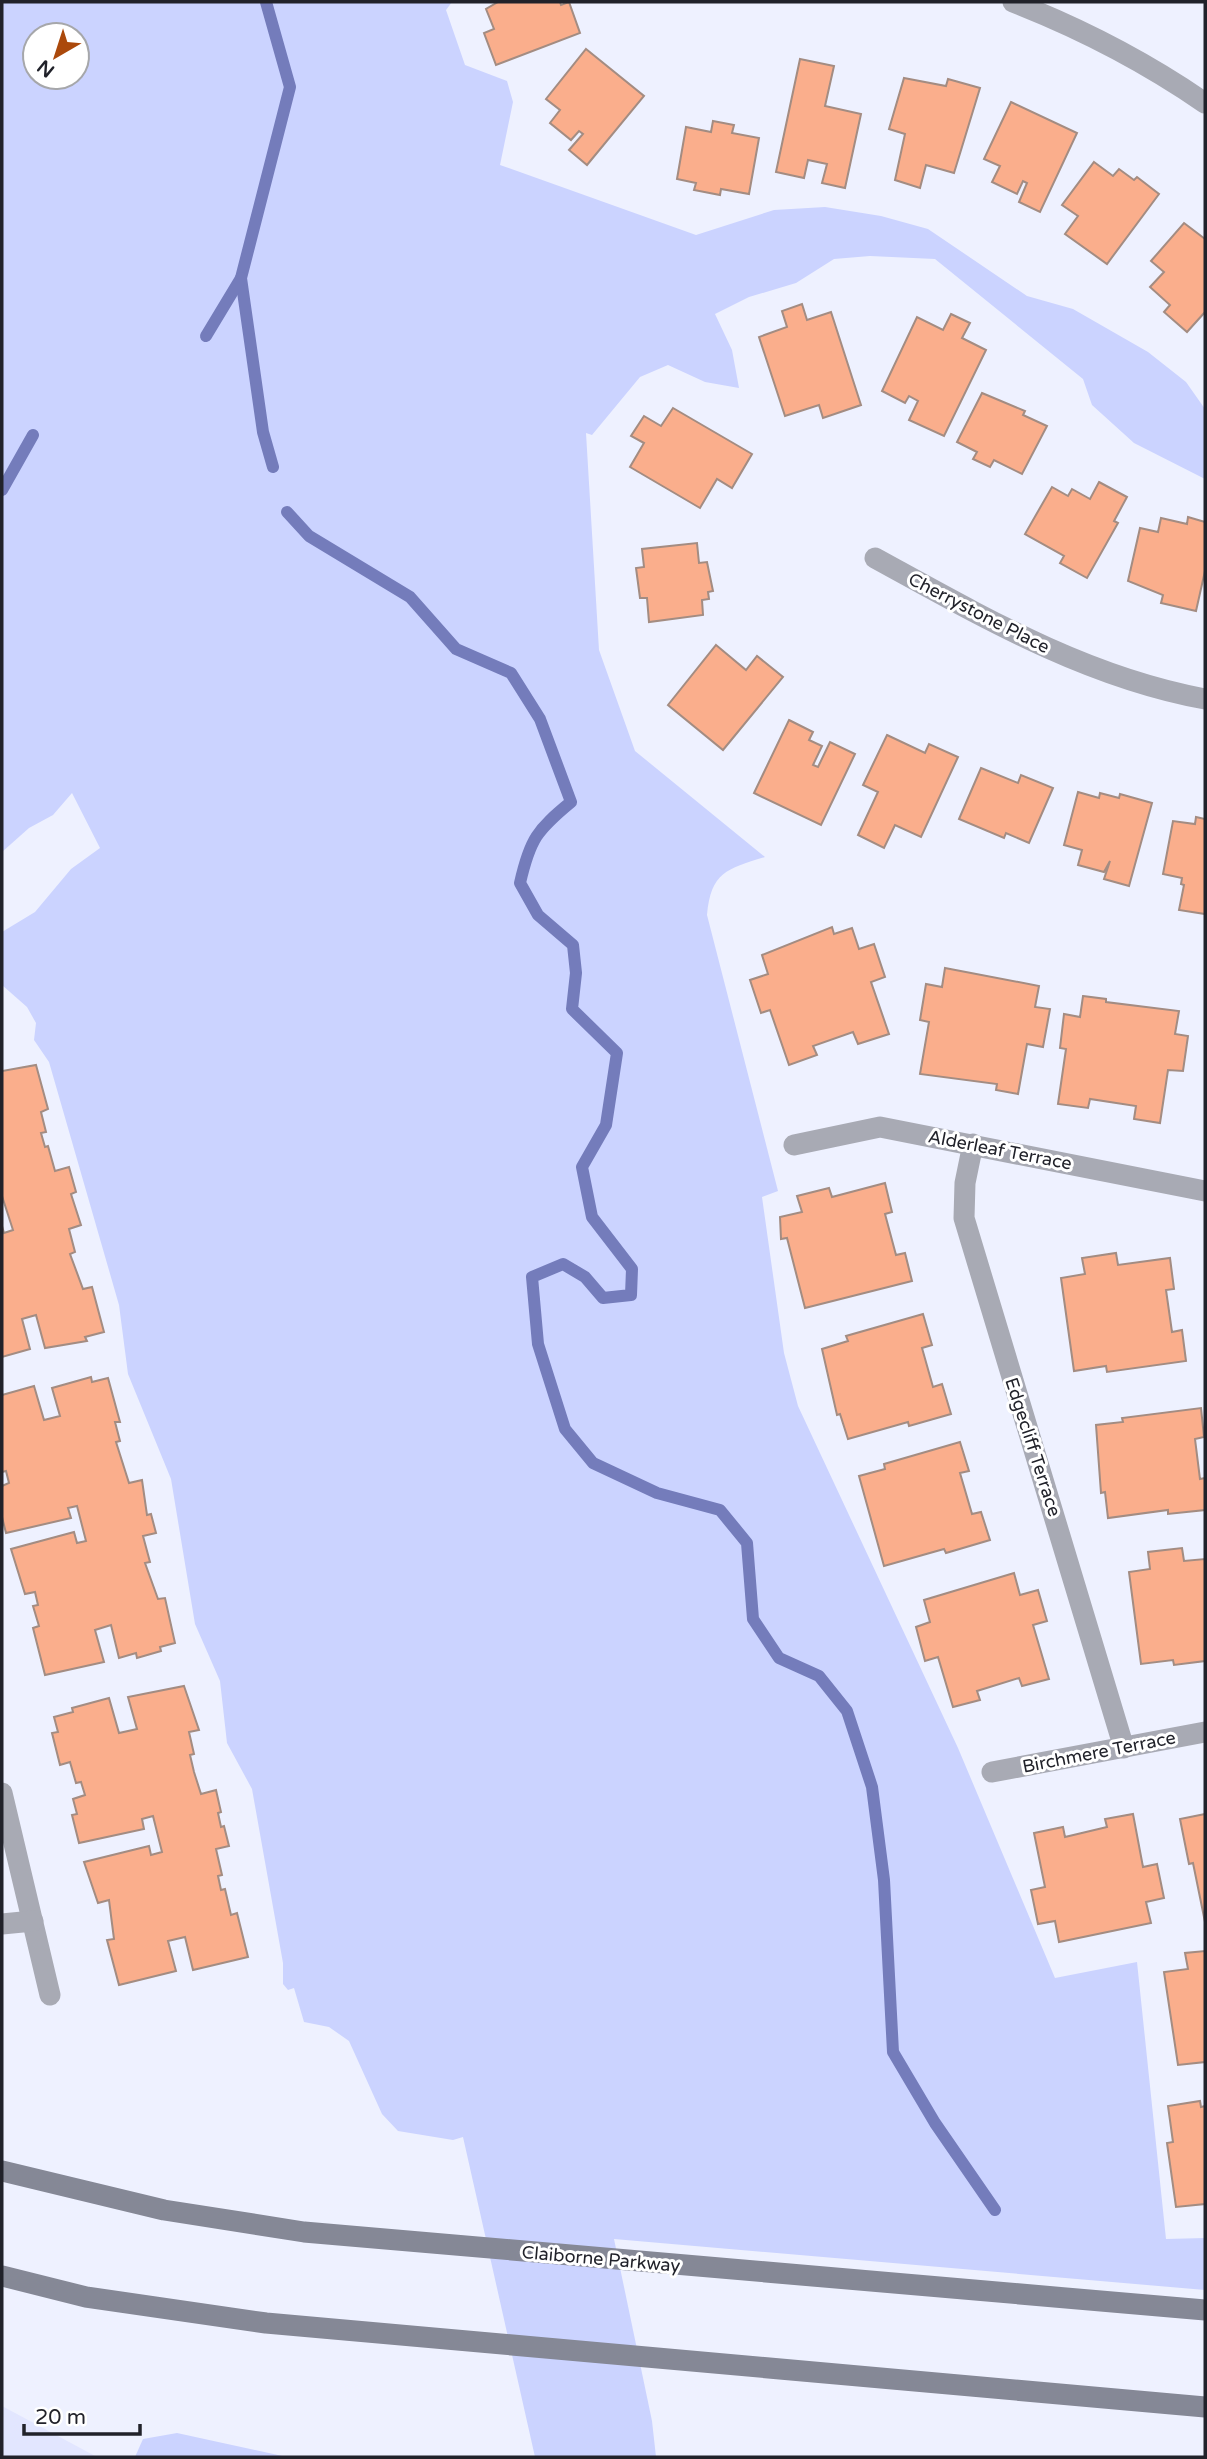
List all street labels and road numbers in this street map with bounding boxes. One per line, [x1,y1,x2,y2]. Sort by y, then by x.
street label: Cherrystone Place [905,568,1053,658]
street label: Alderleaf Terrace [926,1125,1074,1175]
street label: Edgecliff Terrace [1000,1375,1066,1519]
street label: Birchmere Terrace [1020,1726,1178,1778]
street label: Claiborne Parkway [521,2241,681,2277]

